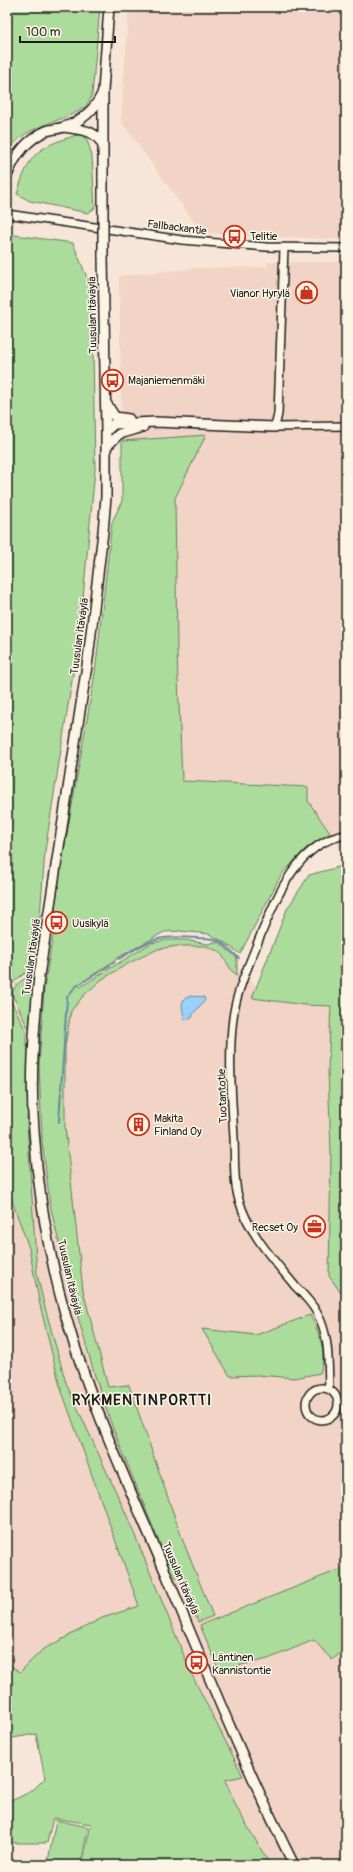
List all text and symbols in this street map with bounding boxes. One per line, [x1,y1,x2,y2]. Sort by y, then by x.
scale bar [20,18,115,44]
text: 100 m [26,25,61,40]
street label: Fallbackantie [147,217,208,238]
bus stop icon: Telitie [221,223,247,249]
place label: Telitie [250,230,278,243]
street label: Tuusulan itäväylä [85,276,100,354]
shop icon: Vianor Hyrylä [293,280,319,306]
place label: Vianor Hyrylä [230,287,290,300]
bus stop icon: Majaniemenmäki [99,367,125,393]
place label: Majaniemenmäki [128,374,205,387]
street label: Tuusulan itäväylä [68,597,91,675]
bus stop icon: Uusikylä [43,910,69,936]
place label: Uusikylä [72,917,109,930]
street label: Tuusulan itäväylä [20,918,43,996]
street label: Tuotantotie [215,1068,230,1124]
building icon: Makita Finland Oy [125,1111,151,1137]
place label: Makita Finland Oy [154,1112,202,1138]
office icon: Recset Oy [301,1214,327,1240]
place label: Recset Oy [252,1221,298,1234]
street label: Tuusulan itäväylä [54,1238,85,1316]
district label: RYKMENTINPORTTI [72,1391,212,1410]
street label: Tuusulan itäväylä [159,1540,202,1616]
bus stop icon: Läntinen Kannistontie [183,1650,209,1676]
place label: Läntinen Kannistontie [212,1651,271,1677]

